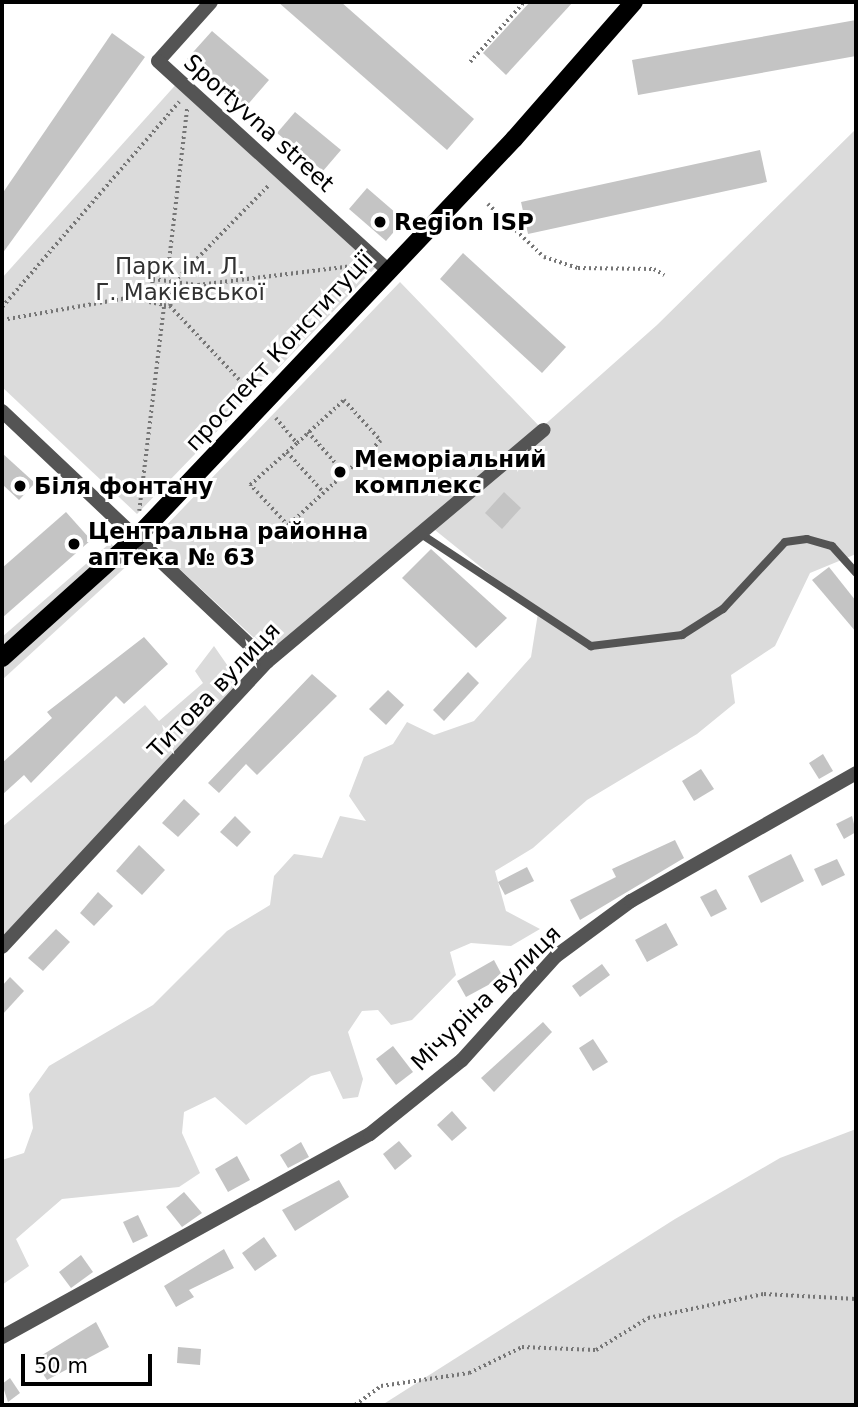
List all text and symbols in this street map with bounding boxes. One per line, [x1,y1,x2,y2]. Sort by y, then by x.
street label: Sportyvna street [178,48,340,198]
place label: Region ISP [394,208,534,236]
marker: Region ISP [372,214,388,230]
street label: проспект Конституції [180,246,378,456]
park label: Парк ім. Л. Г. Макієвської [95,252,265,306]
place label: Меморіальний комплекс [354,445,546,499]
marker: Меморіальний комплекс [332,464,348,480]
place label: Біля фонтану [34,472,213,500]
marker: Біля фонтану [12,478,28,494]
place label: Центральна районна аптека № 63 [88,517,368,571]
marker: Центральна районна аптека № 63 [66,536,82,552]
street label: Титова вулиця [142,616,286,764]
street label: Мічуріна вулиця [405,920,567,1076]
scale bar [24,1340,156,1384]
text: 50 m [34,1354,88,1378]

